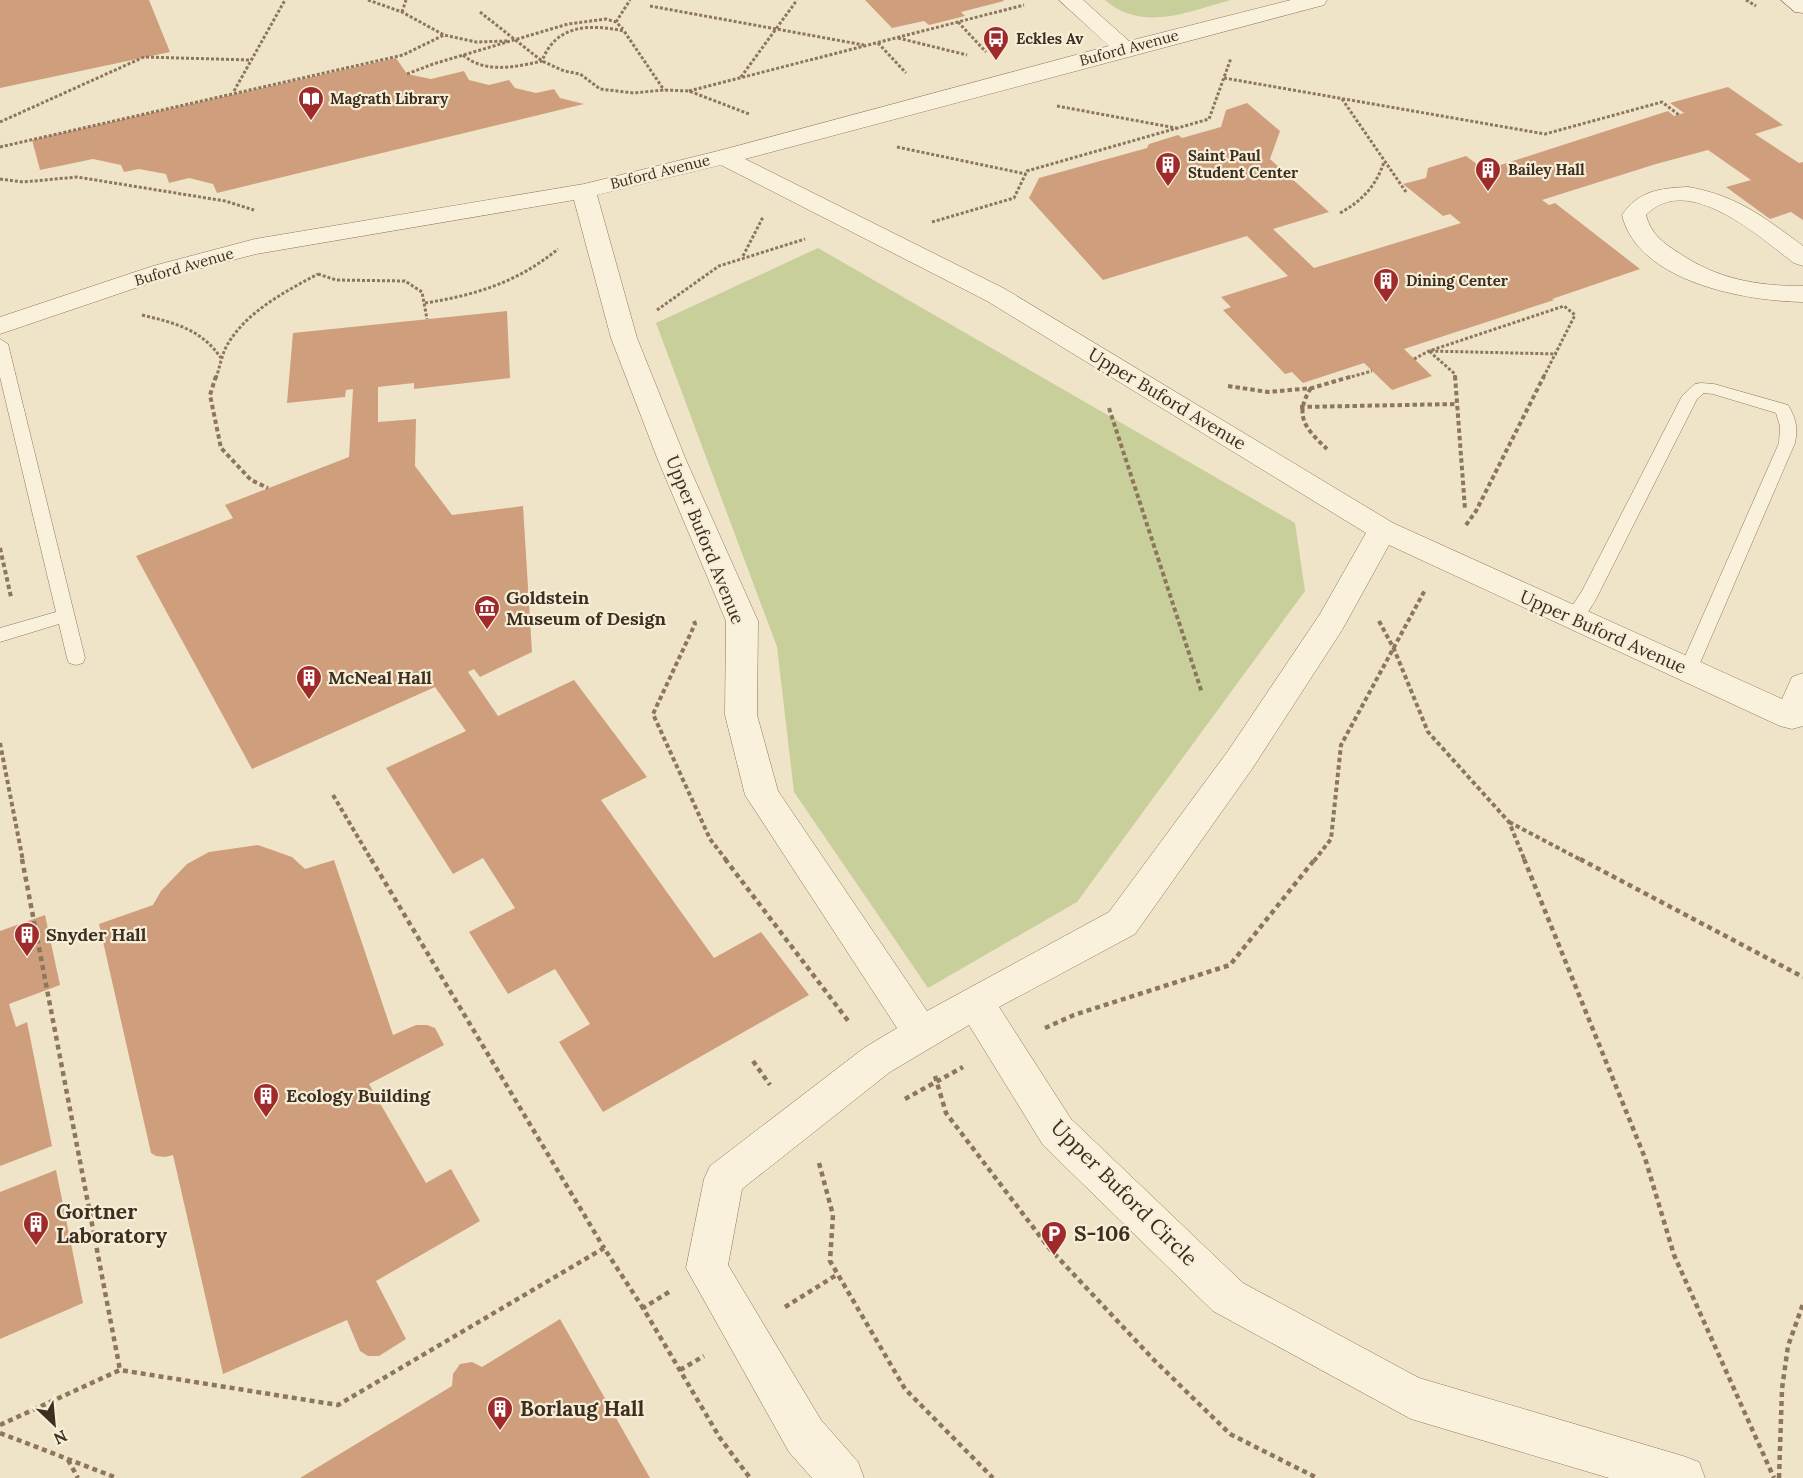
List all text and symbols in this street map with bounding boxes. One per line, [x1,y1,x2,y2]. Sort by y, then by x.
bus stop icon: Eckles Av [981,24,1011,62]
street label: Buford Avenue [1077,25,1181,70]
place label: Eckles Av [1016,29,1084,48]
library icon: Magrath Library [296,84,326,122]
place label: Magrath Library [330,89,449,108]
place label: Saint Paul Student Center [1188,146,1299,182]
street label: Buford Avenue [608,150,712,193]
building icon: Saint Paul Student Center [1153,150,1183,188]
building icon: Bailey Hall [1473,155,1503,193]
place label: Bailey Hall [1508,160,1585,179]
street label: Buford Avenue [132,243,236,290]
building icon: Dining Center [1371,266,1401,304]
place label: Dining Center [1406,271,1509,290]
street label: Upper Buford Avenue [1084,342,1250,455]
street label: Upper Buford Avenue [661,452,750,628]
street label: Upper Buford Avenue [1516,584,1690,679]
place label: Goldstein Museum of Design [506,586,667,630]
museum icon: Goldstein Museum of Design [472,593,502,631]
building icon: McNeal Hall [294,663,324,701]
place label: McNeal Hall [328,666,432,689]
building icon: Snyder Hall [12,920,42,958]
place label: Snyder Hall [46,923,147,946]
building icon: Ecology Building [251,1081,281,1119]
place label: Ecology Building [286,1084,431,1107]
street label: Upper Buford Circle [1045,1114,1203,1272]
place label: Gortner Laboratory [56,1198,167,1249]
building icon: Gortner Laboratory [21,1209,51,1247]
parking icon: S-106 [1039,1219,1069,1257]
place label: S-106 [1074,1220,1130,1247]
north arrow [24,1394,84,1454]
building icon: Borlaug Hall [485,1394,515,1432]
place label: Borlaug Hall [520,1395,645,1422]
text: N [51,1426,71,1449]

